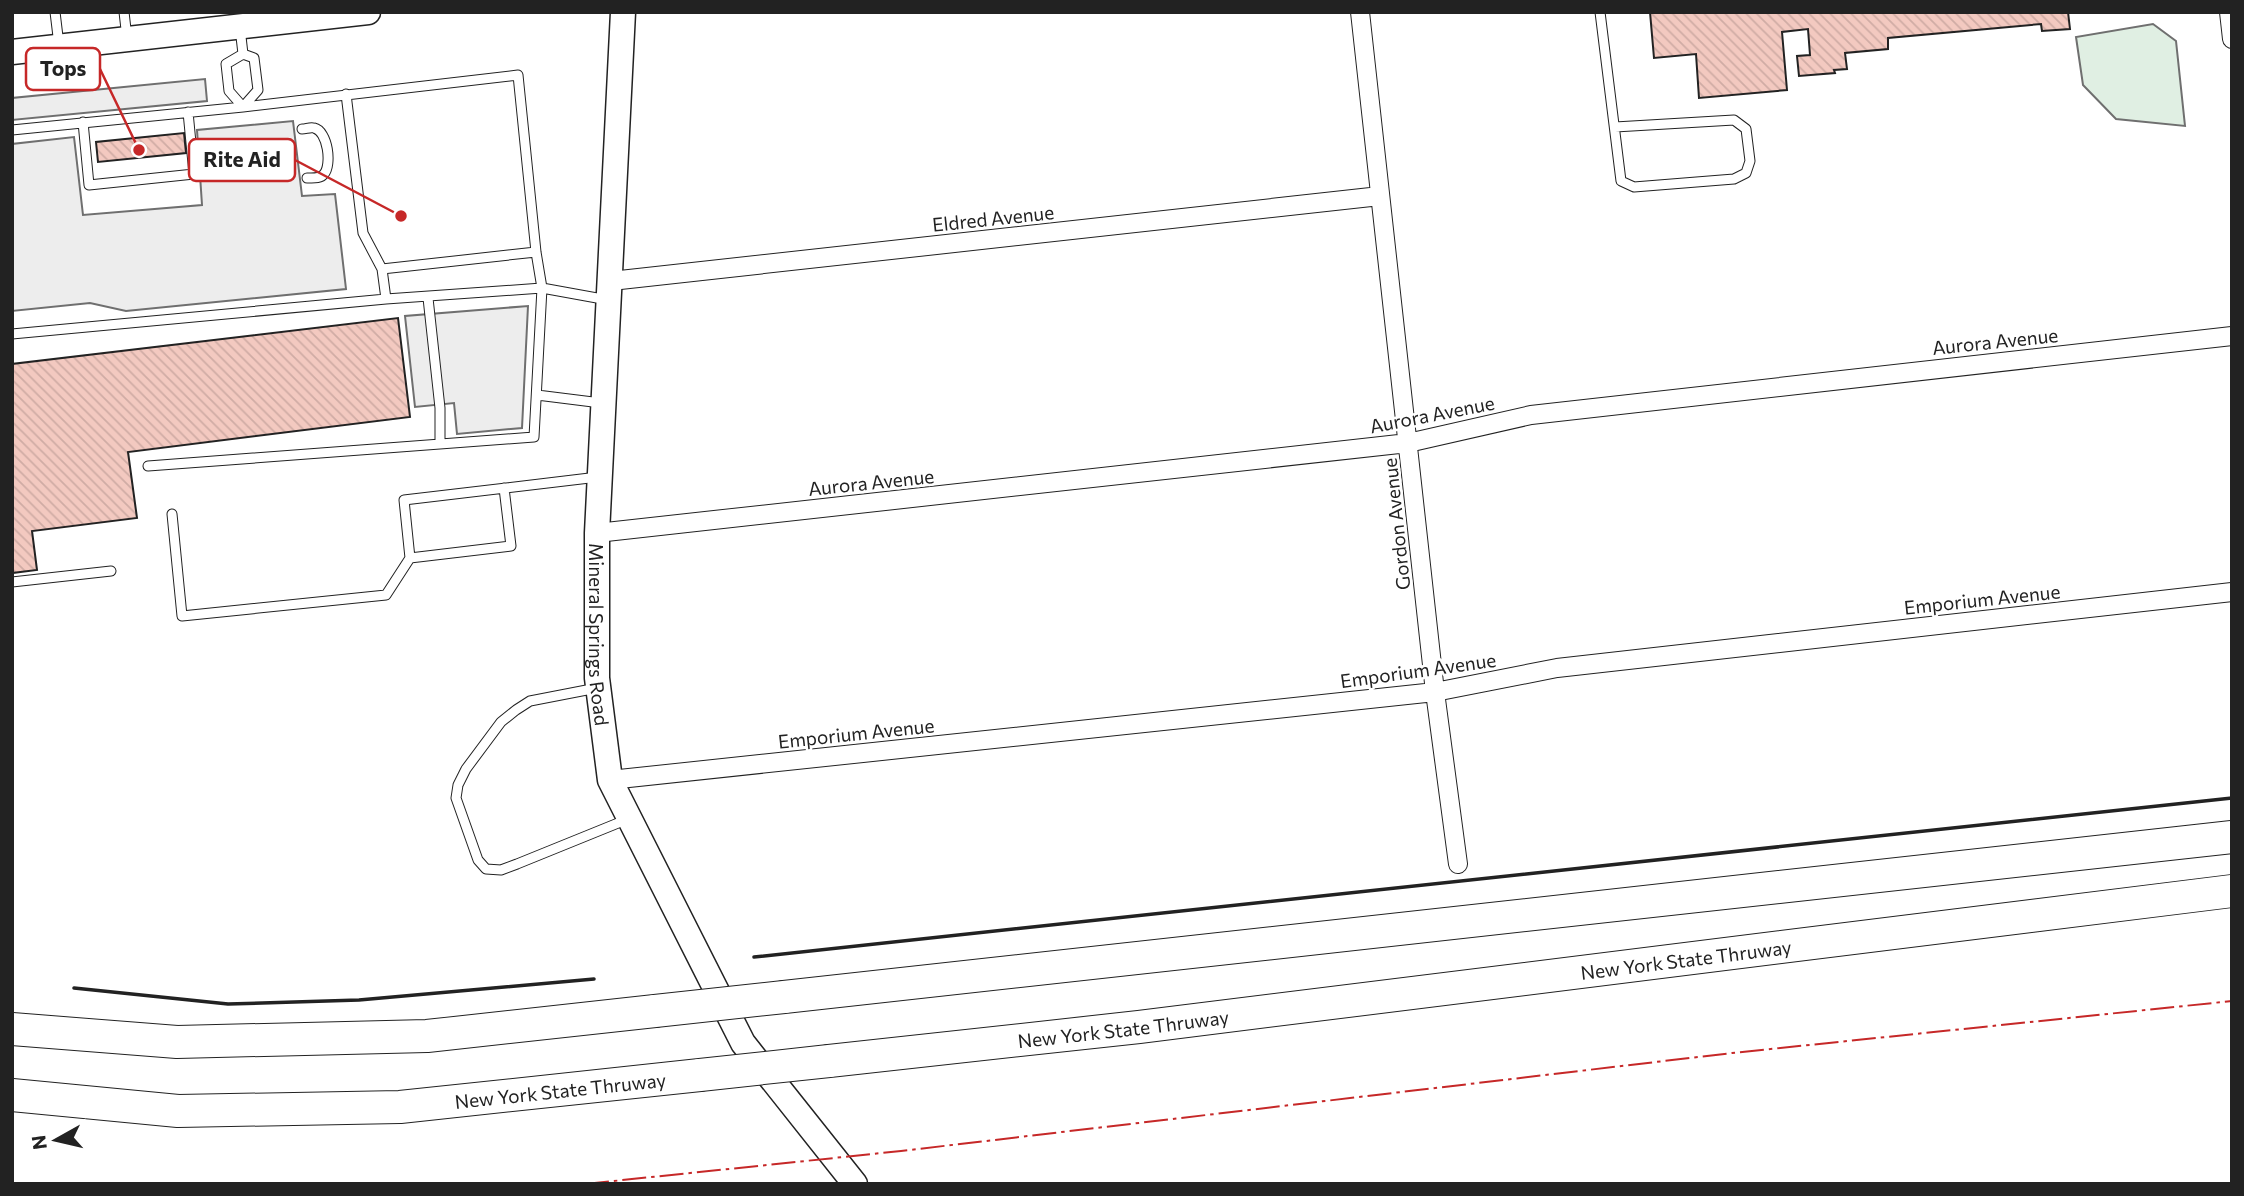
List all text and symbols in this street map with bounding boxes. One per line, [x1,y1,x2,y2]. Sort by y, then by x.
callout: Tops [26,48,100,90]
text: Tops [40,55,86,80]
callout: Rite Aid [189,139,295,181]
text: Rite Aid [203,146,281,171]
street label: Eldred Avenue [931,200,1055,236]
street label: Aurora Avenue [1931,323,2059,359]
street label: Aurora Avenue [1368,391,1496,437]
street label: Gordon Avenue [1378,457,1414,591]
street label: Aurora Avenue [807,464,935,500]
street label: Mineral Springs Road [586,543,614,727]
street label: Emporium Avenue [1903,579,2061,619]
street label: Emporium Avenue [1339,648,1497,692]
street label: Emporium Avenue [777,713,935,753]
street label: New York State Thruway [1579,934,1793,983]
street label: New York State Thruway [1016,1004,1230,1052]
street label: New York State Thruway [453,1067,667,1113]
north arrow [21,1105,91,1175]
text: N [26,1134,51,1151]

